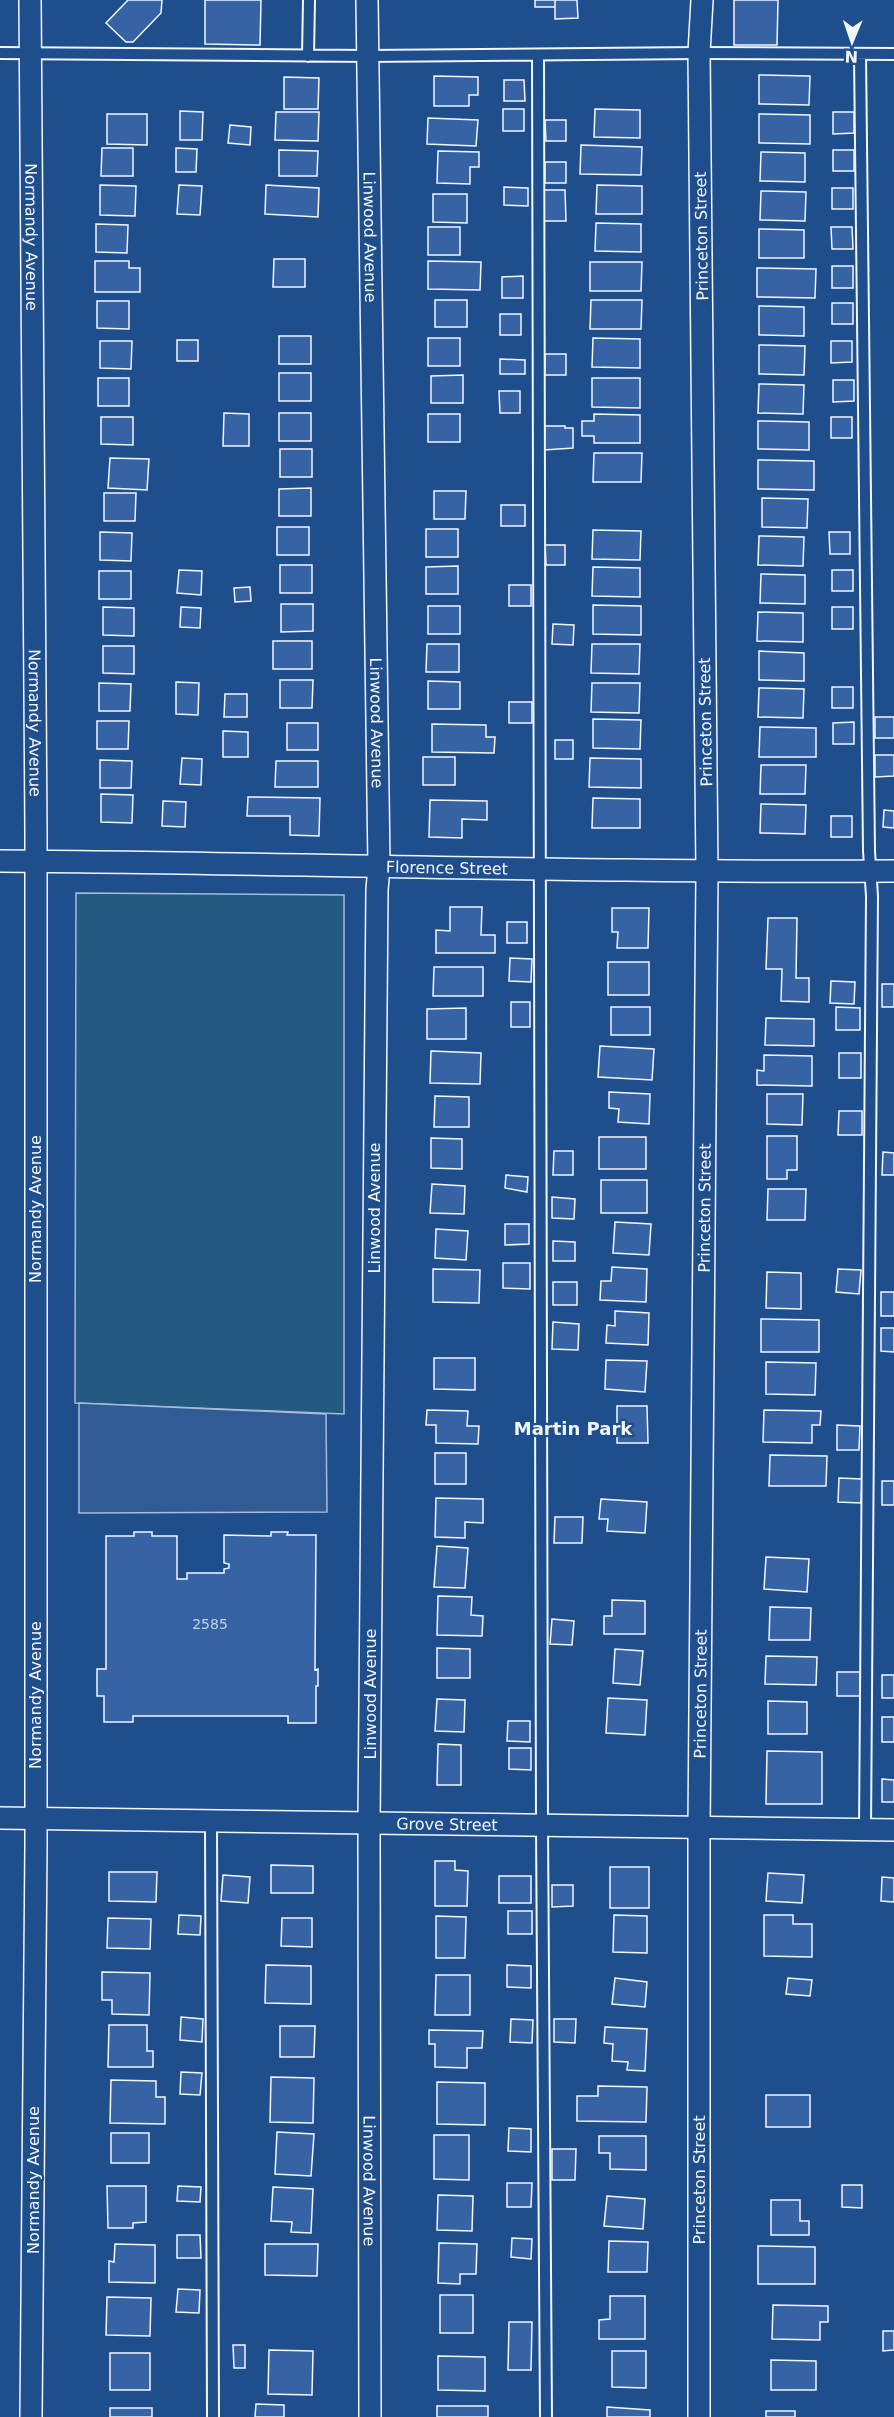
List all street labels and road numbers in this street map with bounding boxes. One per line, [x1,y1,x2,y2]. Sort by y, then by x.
street label: Normandy Avenue [21,163,41,311]
street label: Linwood Avenue [359,171,380,303]
street label: Princeton Street [691,171,712,301]
street label: Normandy Avenue [25,649,45,797]
street label: Linwood Avenue [366,657,387,789]
street label: Princeton Street [695,657,716,787]
street label: Florence Street [386,857,508,878]
street label: Normandy Avenue [26,1135,45,1283]
street label: Linwood Avenue [365,1143,384,1273]
street label: Princeton Street [695,1143,715,1273]
street label: Normandy Avenue [26,1621,45,1769]
street label: Linwood Avenue [361,1629,380,1759]
street label: Princeton Street [691,1629,711,1759]
street label: Grove Street [396,1814,498,1835]
street label: Normandy Avenue [24,2106,43,2254]
street label: Linwood Avenue [359,2115,379,2246]
street label: Princeton Street [690,2115,709,2245]

